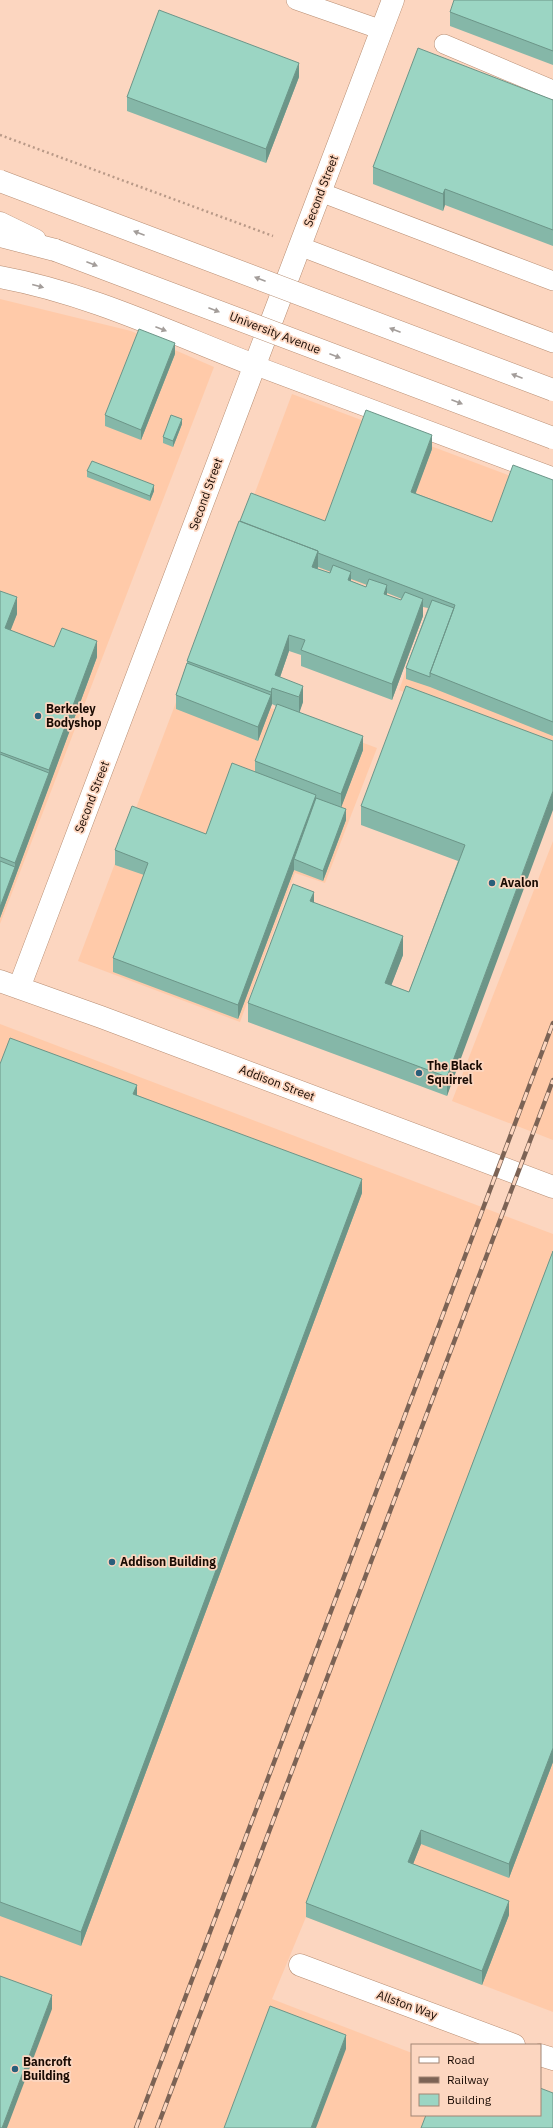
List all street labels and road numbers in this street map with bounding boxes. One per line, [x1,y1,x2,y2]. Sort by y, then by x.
street label: Second Street [300,153,341,229]
street label: University Avenue [227,308,323,357]
street label: Second Street [186,456,226,532]
street label: Second Street [71,759,112,835]
street label: Addison Street [237,1061,317,1104]
street label: Allston Way [375,1987,440,2022]

